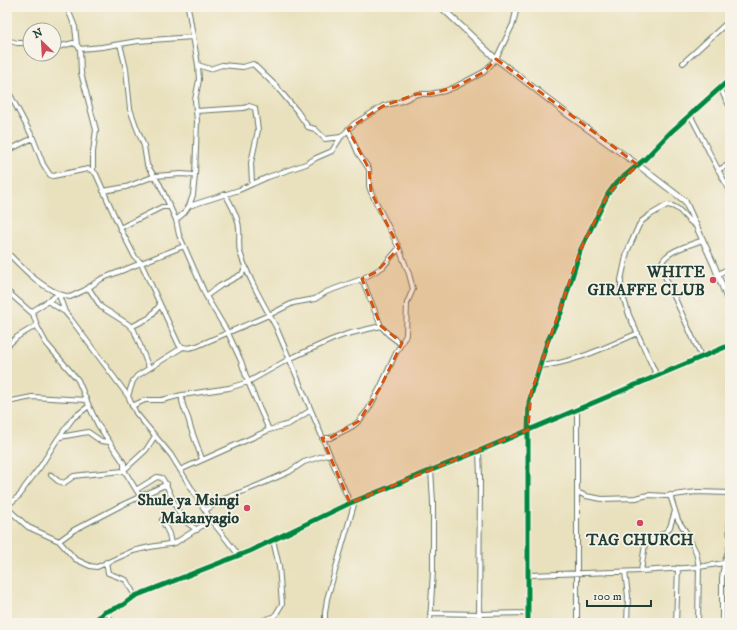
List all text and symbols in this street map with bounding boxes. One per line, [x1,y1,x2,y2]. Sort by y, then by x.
north arrow [22,22,62,62]
text: N [31,26,45,42]
place label: WHITE GIRAFFE CLUB [588,262,706,300]
marker: WHITE GIRAFFE CLUB [708,275,718,285]
place label: Shule ya Msingi Makanyagio [138,490,239,528]
marker: Shule ya Msingi Makanyagio [242,503,252,513]
marker: TAG CHURCH [635,518,645,528]
place label: TAG CHURCH [585,530,694,550]
scale bar [587,582,651,608]
text: 100 m [593,589,622,604]

